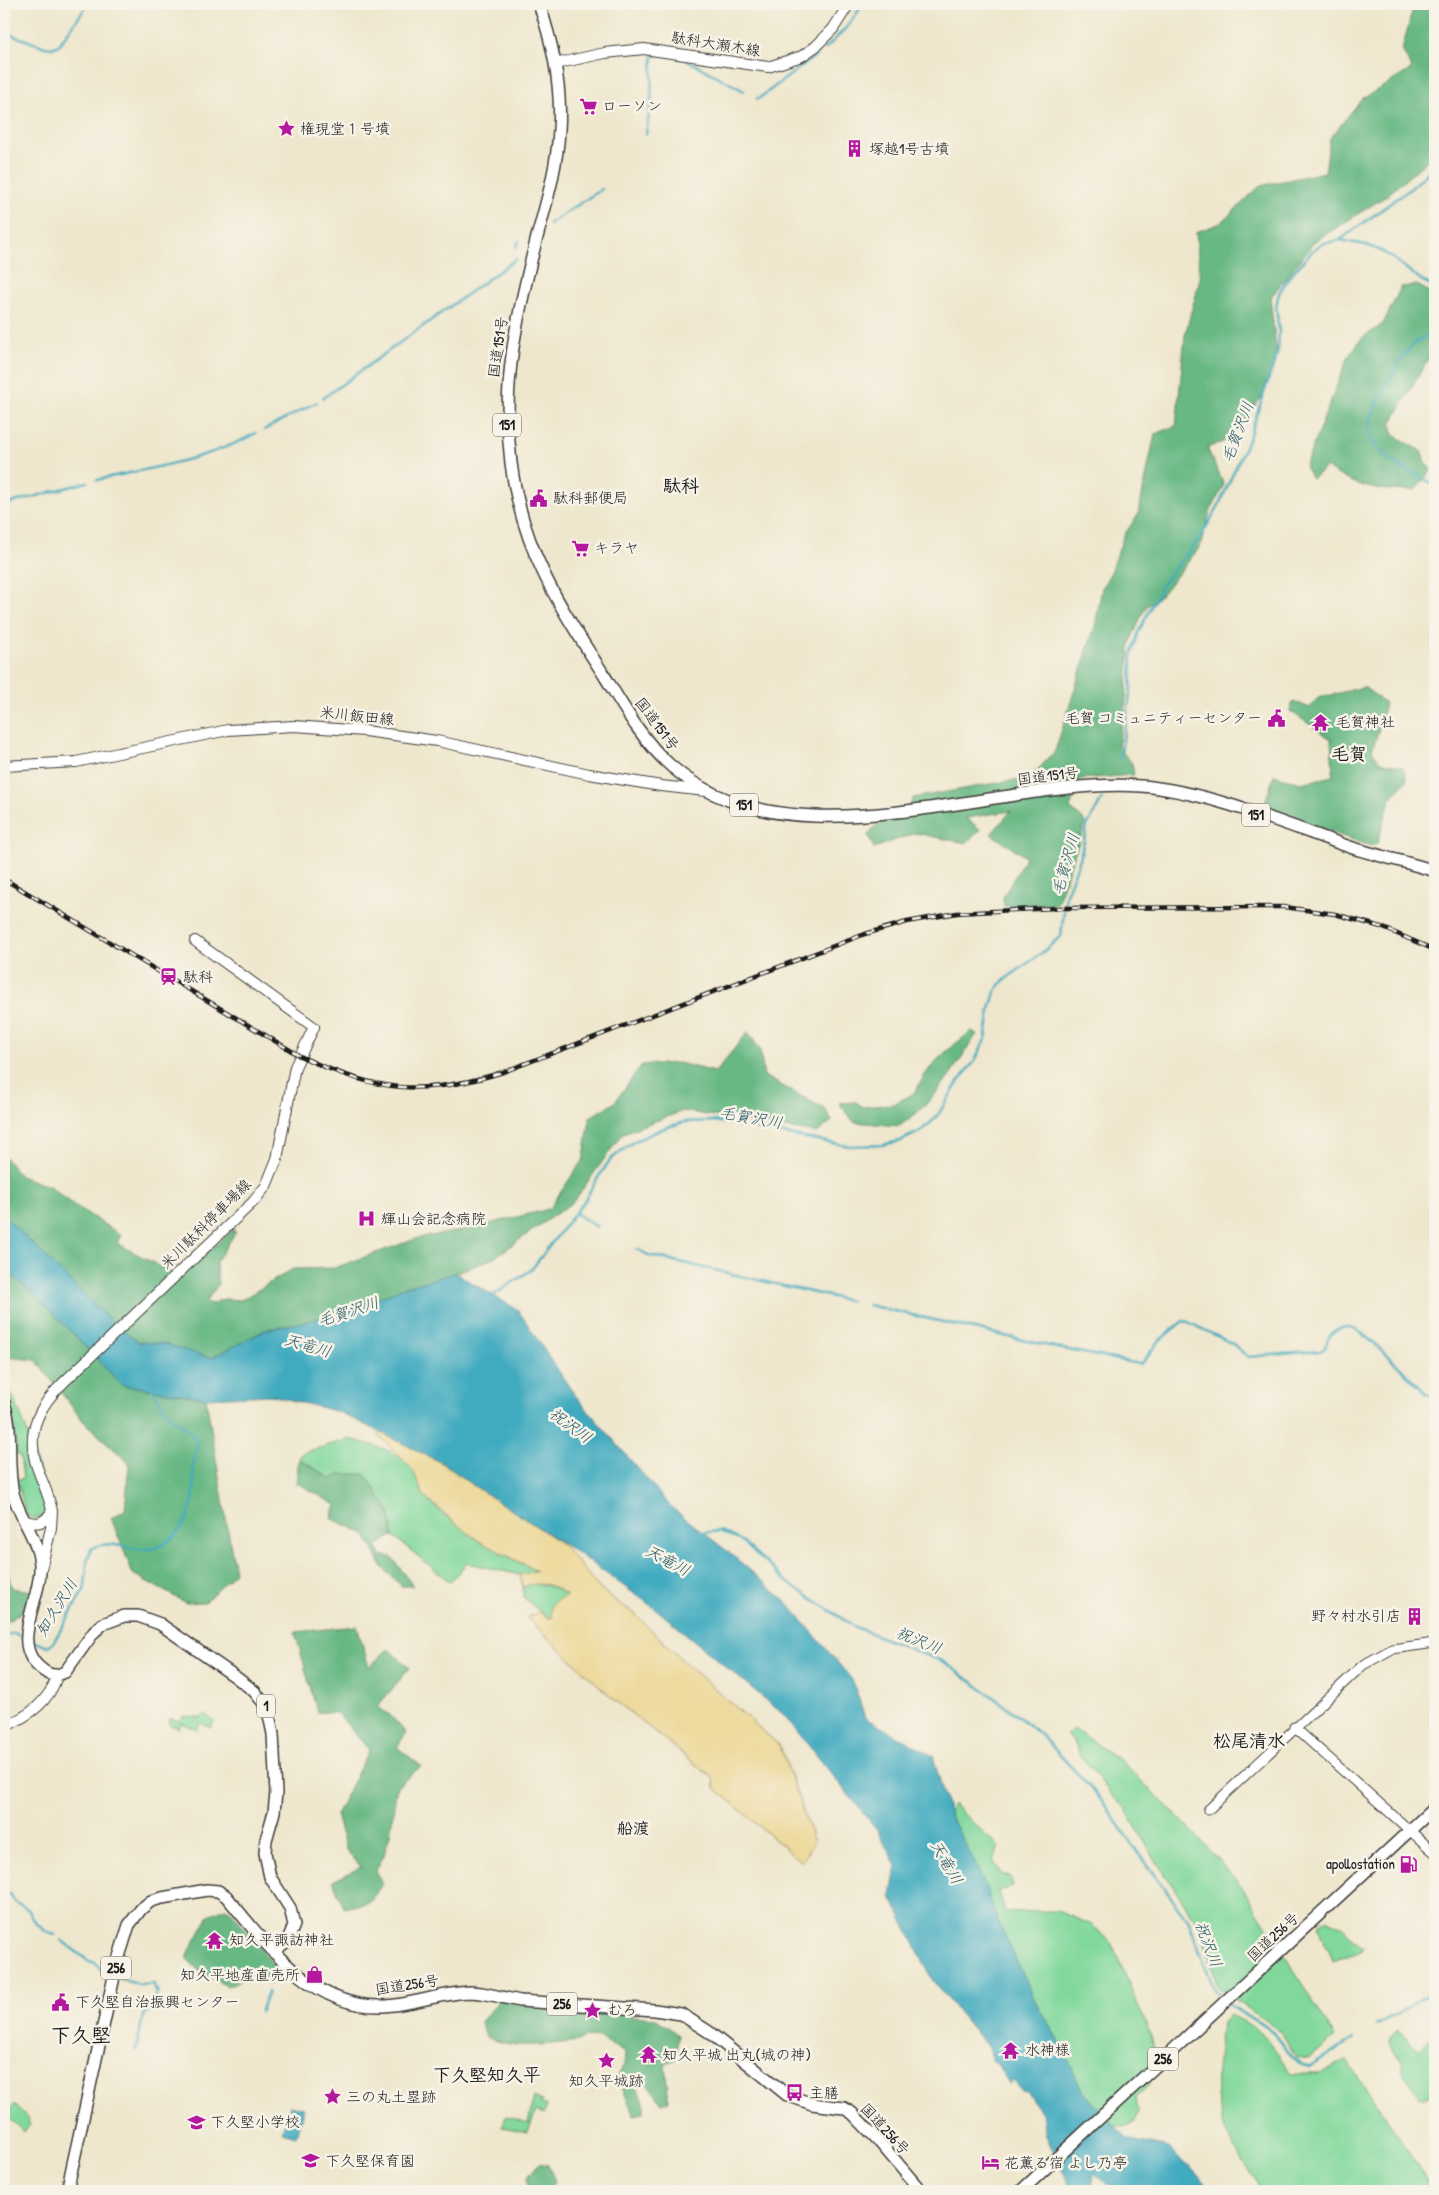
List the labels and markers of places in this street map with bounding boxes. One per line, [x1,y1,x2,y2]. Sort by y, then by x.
place label: ローソン [602,95,662,116]
supermarket icon: ローソン [578,96,598,116]
place label: 権現堂１号墳 [300,118,390,139]
place icon: 権現堂１号墳 [276,119,296,139]
place label: 塚越1号古墳 [869,138,949,159]
building icon: 塚越1号古墳 [845,139,865,159]
place label: 駄科郵便局 [553,487,628,508]
public building icon: 駄科郵便局 [529,488,549,508]
place label: キラヤ [594,537,639,558]
supermarket icon: キラヤ [570,538,590,558]
place label: 毛賀 コミュニティーセンター [1064,707,1262,728]
public building icon: 毛賀 コミュニティーセンター [1266,708,1286,728]
place label: 毛賀神社 [1335,711,1395,732]
temple icon: 毛賀神社 [1311,712,1331,732]
place label: 駄科 [183,966,213,987]
station icon: 駄科 [159,967,179,987]
place label: 輝山会記念病院 [381,1208,486,1229]
hospital icon: 輝山会記念病院 [357,1209,377,1229]
place label: 野々村水引店 [1311,1605,1401,1626]
building icon: 野々村水引店 [1405,1606,1425,1626]
place label: apollostation [1326,1853,1395,1874]
fuel station icon: apollostation [1399,1854,1419,1874]
place label: 知久平諏訪神社 [229,1929,334,1950]
temple icon: 知久平諏訪神社 [205,1930,225,1950]
place label: 知久平地産直売所 [180,1964,300,1985]
shop icon: 知久平地産直売所 [304,1965,324,1985]
place label: 下久堅自治振興センター [75,1991,239,2012]
public building icon: 下久堅自治振興センター [51,1992,71,2012]
place label: むろ [607,1999,637,2020]
place icon: むろ [583,2000,603,2020]
place label: 水神様 [1025,2039,1070,2060]
temple icon: 水神様 [1001,2040,1021,2060]
place label: 知久平城 出丸(城の神) [662,2044,811,2065]
temple icon: 知久平城 出丸(城の神) [638,2045,658,2065]
place icon: 知久平城跡 [596,2050,616,2070]
place label: 知久平城跡 [568,2070,644,2091]
place label: 主膳 [809,2082,839,2103]
bus stop icon: 主膳 [785,2083,805,2103]
place label: 三の丸土塁跡 [346,2086,436,2107]
place icon: 三の丸土塁跡 [322,2087,342,2107]
place label: 下久堅小学校 [210,2111,300,2132]
school or university icon: 下久堅小学校 [186,2112,206,2132]
place label: 下久堅保育園 [325,2150,415,2171]
school or university icon: 下久堅保育園 [301,2151,321,2171]
place label: 花薫る宿 よし乃亭 [1004,2152,1127,2173]
hotel icon: 花薫る宿 よし乃亭 [980,2153,1000,2173]

